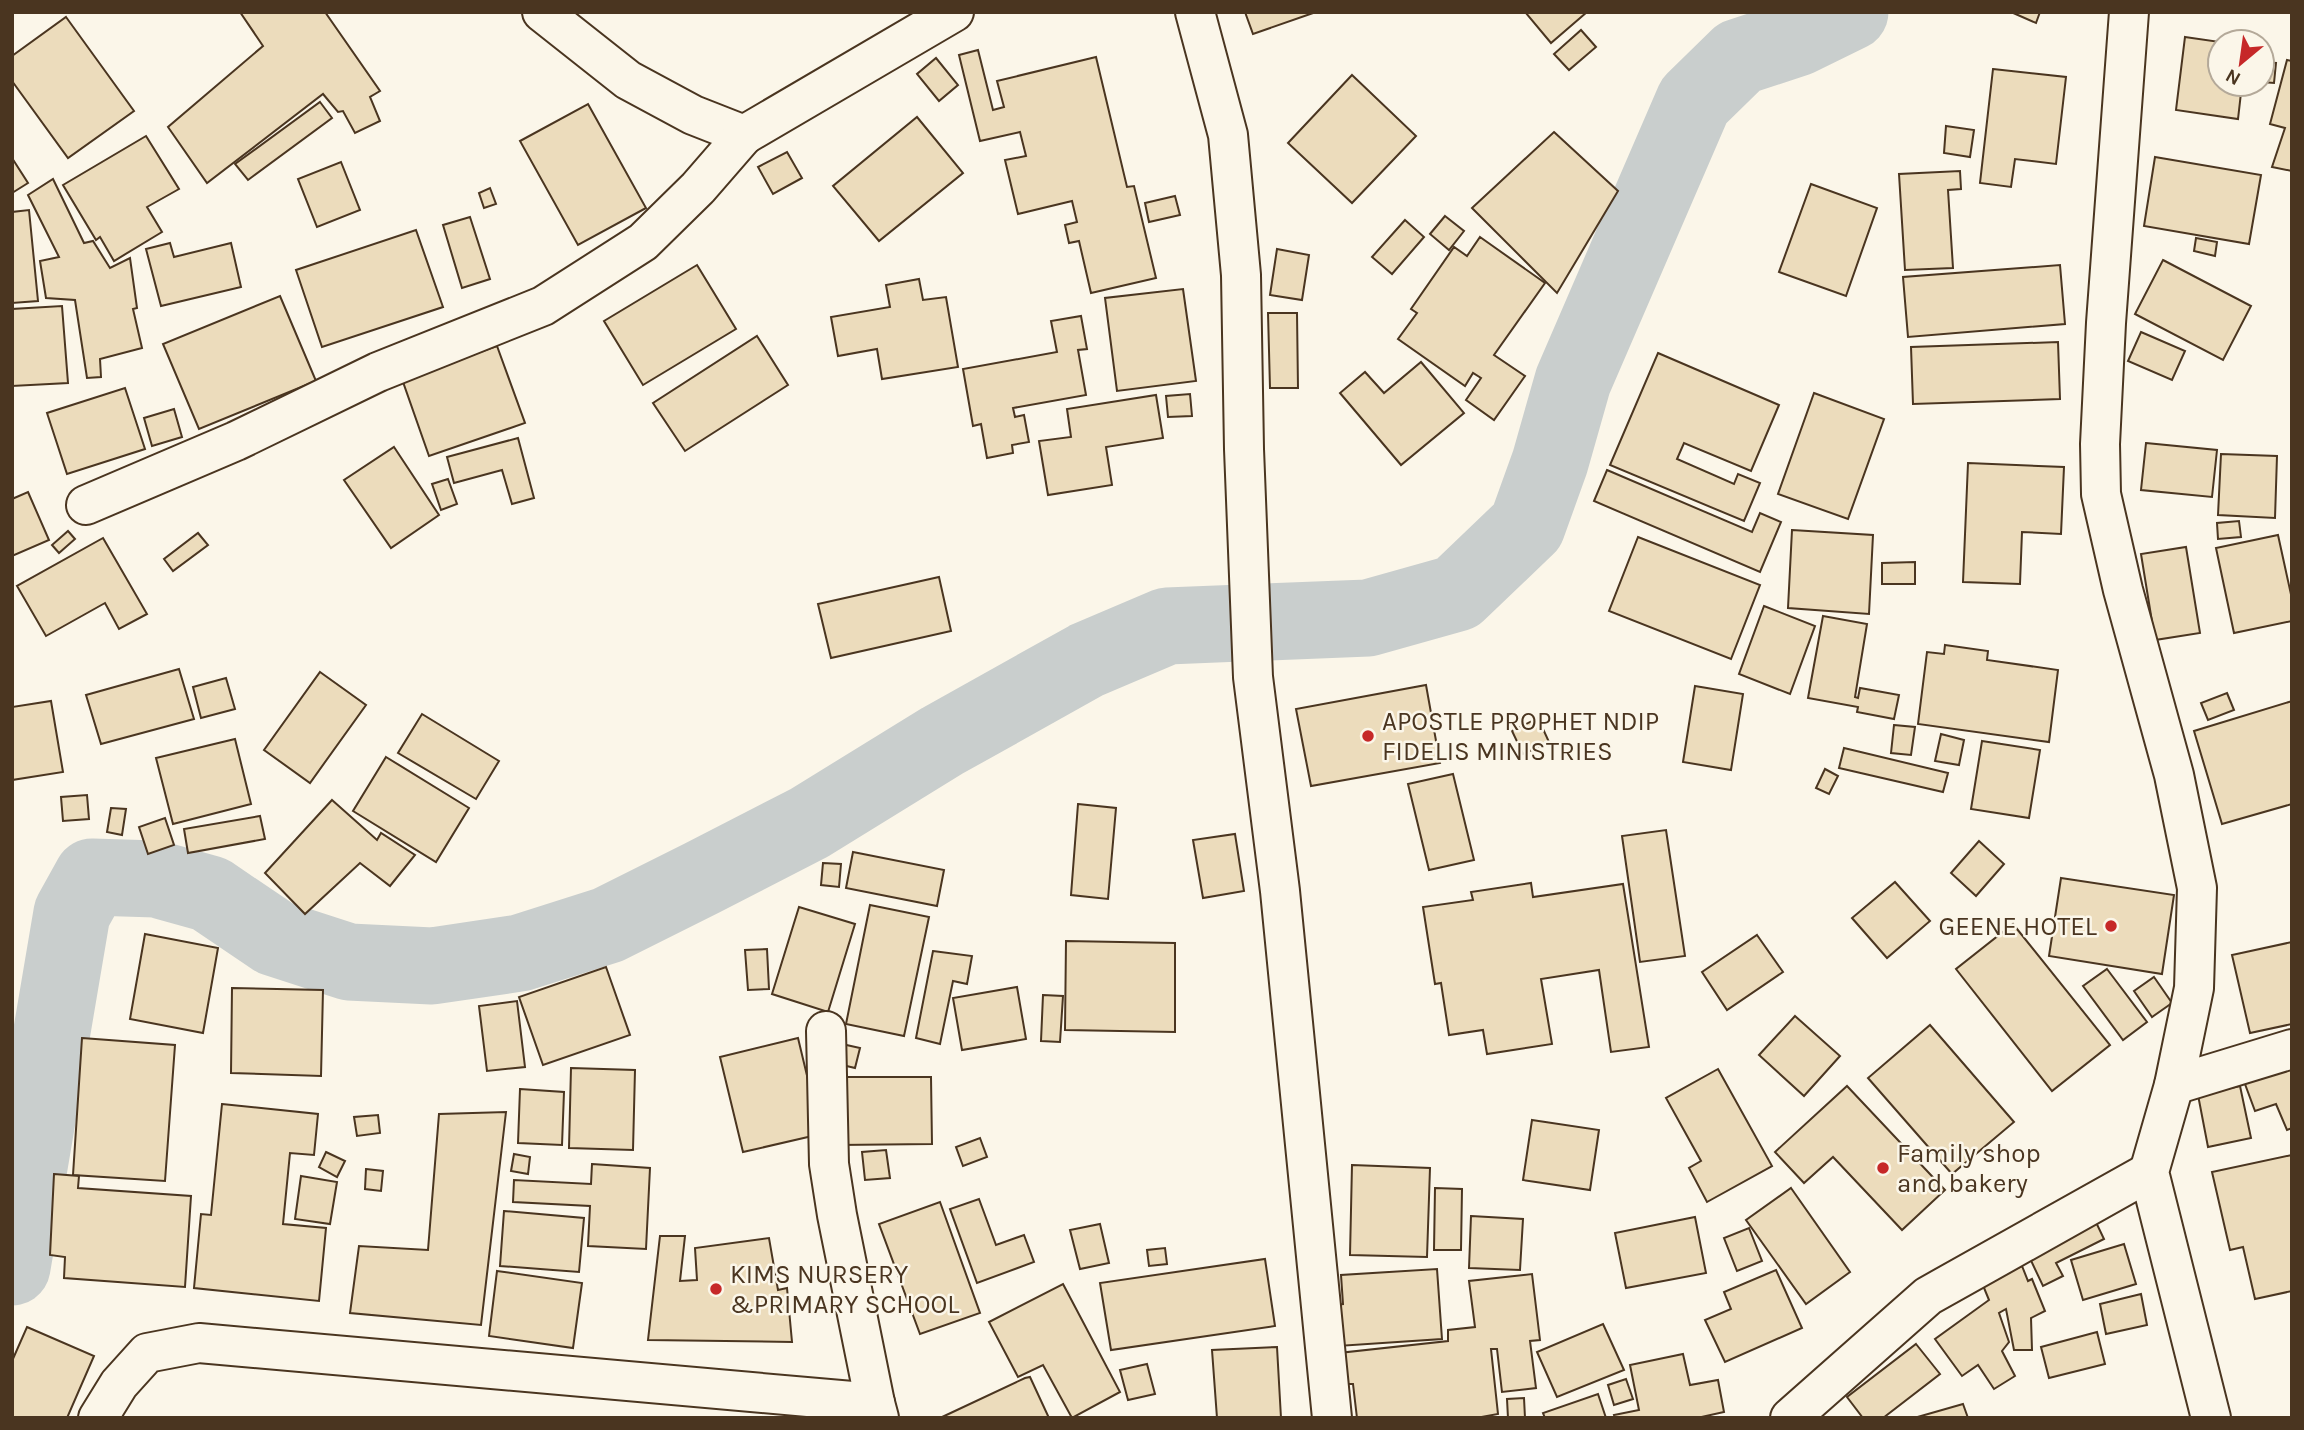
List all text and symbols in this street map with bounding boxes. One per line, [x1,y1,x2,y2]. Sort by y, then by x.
north arrow [2206,28,2276,98]
text: N [2222,64,2245,90]
place label: APOSTLE PROPHET NDIP FIDELIS MINISTRIES [1382,706,1659,767]
marker: APOSTLE PROPHET NDIP FIDELIS MINISTRIES [1360,728,1376,744]
place label: GEENE HOTEL [1939,911,2097,942]
marker: GEENE HOTEL [2103,918,2119,934]
place label: Family shop and bakery [1897,1138,2041,1199]
marker: Family shop and bakery [1875,1160,1891,1176]
place label: KIMS NURSERY &PRIMARY SCHOOL [730,1259,959,1320]
marker: KIMS NURSERY &PRIMARY SCHOOL [708,1281,724,1297]

